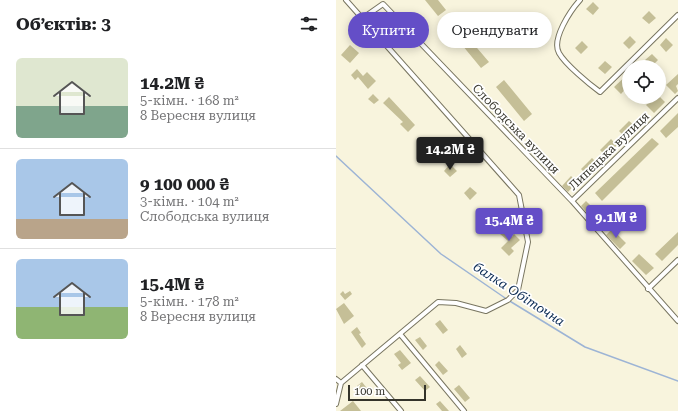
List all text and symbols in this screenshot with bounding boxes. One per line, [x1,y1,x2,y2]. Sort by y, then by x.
chip: Купити [348,12,429,48]
chip: Орендувати [437,12,552,48]
icon: filters [298,13,320,35]
text: Об’єктів: 3 [16,14,111,34]
map controls [622,60,666,104]
button: locate [622,60,666,104]
text: 14.2M ₴ [140,73,204,93]
icon: home [48,74,96,122]
street label: Слободська вулиця [469,81,563,177]
text: 5-кімн. · 168 m² [140,93,239,108]
text: 8 Вересня вулиця [140,108,256,123]
street label: Липецька вулиця [566,109,652,193]
pin: 14.2M ₴ [413,137,487,171]
text: 14.2M ₴ [425,142,475,157]
text: 9 100 000 ₴ [140,174,229,194]
icon: home [48,175,96,223]
text: 3-кімн. · 104 m² [140,194,239,209]
pin: 9.1M ₴ [583,205,649,239]
pin: 15.4M ₴ [472,208,546,242]
text: Слободська вулиця [140,209,269,224]
text: 9.1M ₴ [595,210,637,225]
text: 15.4M ₴ [484,213,534,228]
water label: балка Обіточна [471,259,568,329]
text: 15.4M ₴ [140,274,204,294]
icon: home [48,275,96,323]
text: 5-кімн. · 178 m² [140,294,239,309]
text: 8 Вересня вулиця [140,309,256,324]
scale bar [348,383,426,402]
text: 100 m [354,385,385,398]

